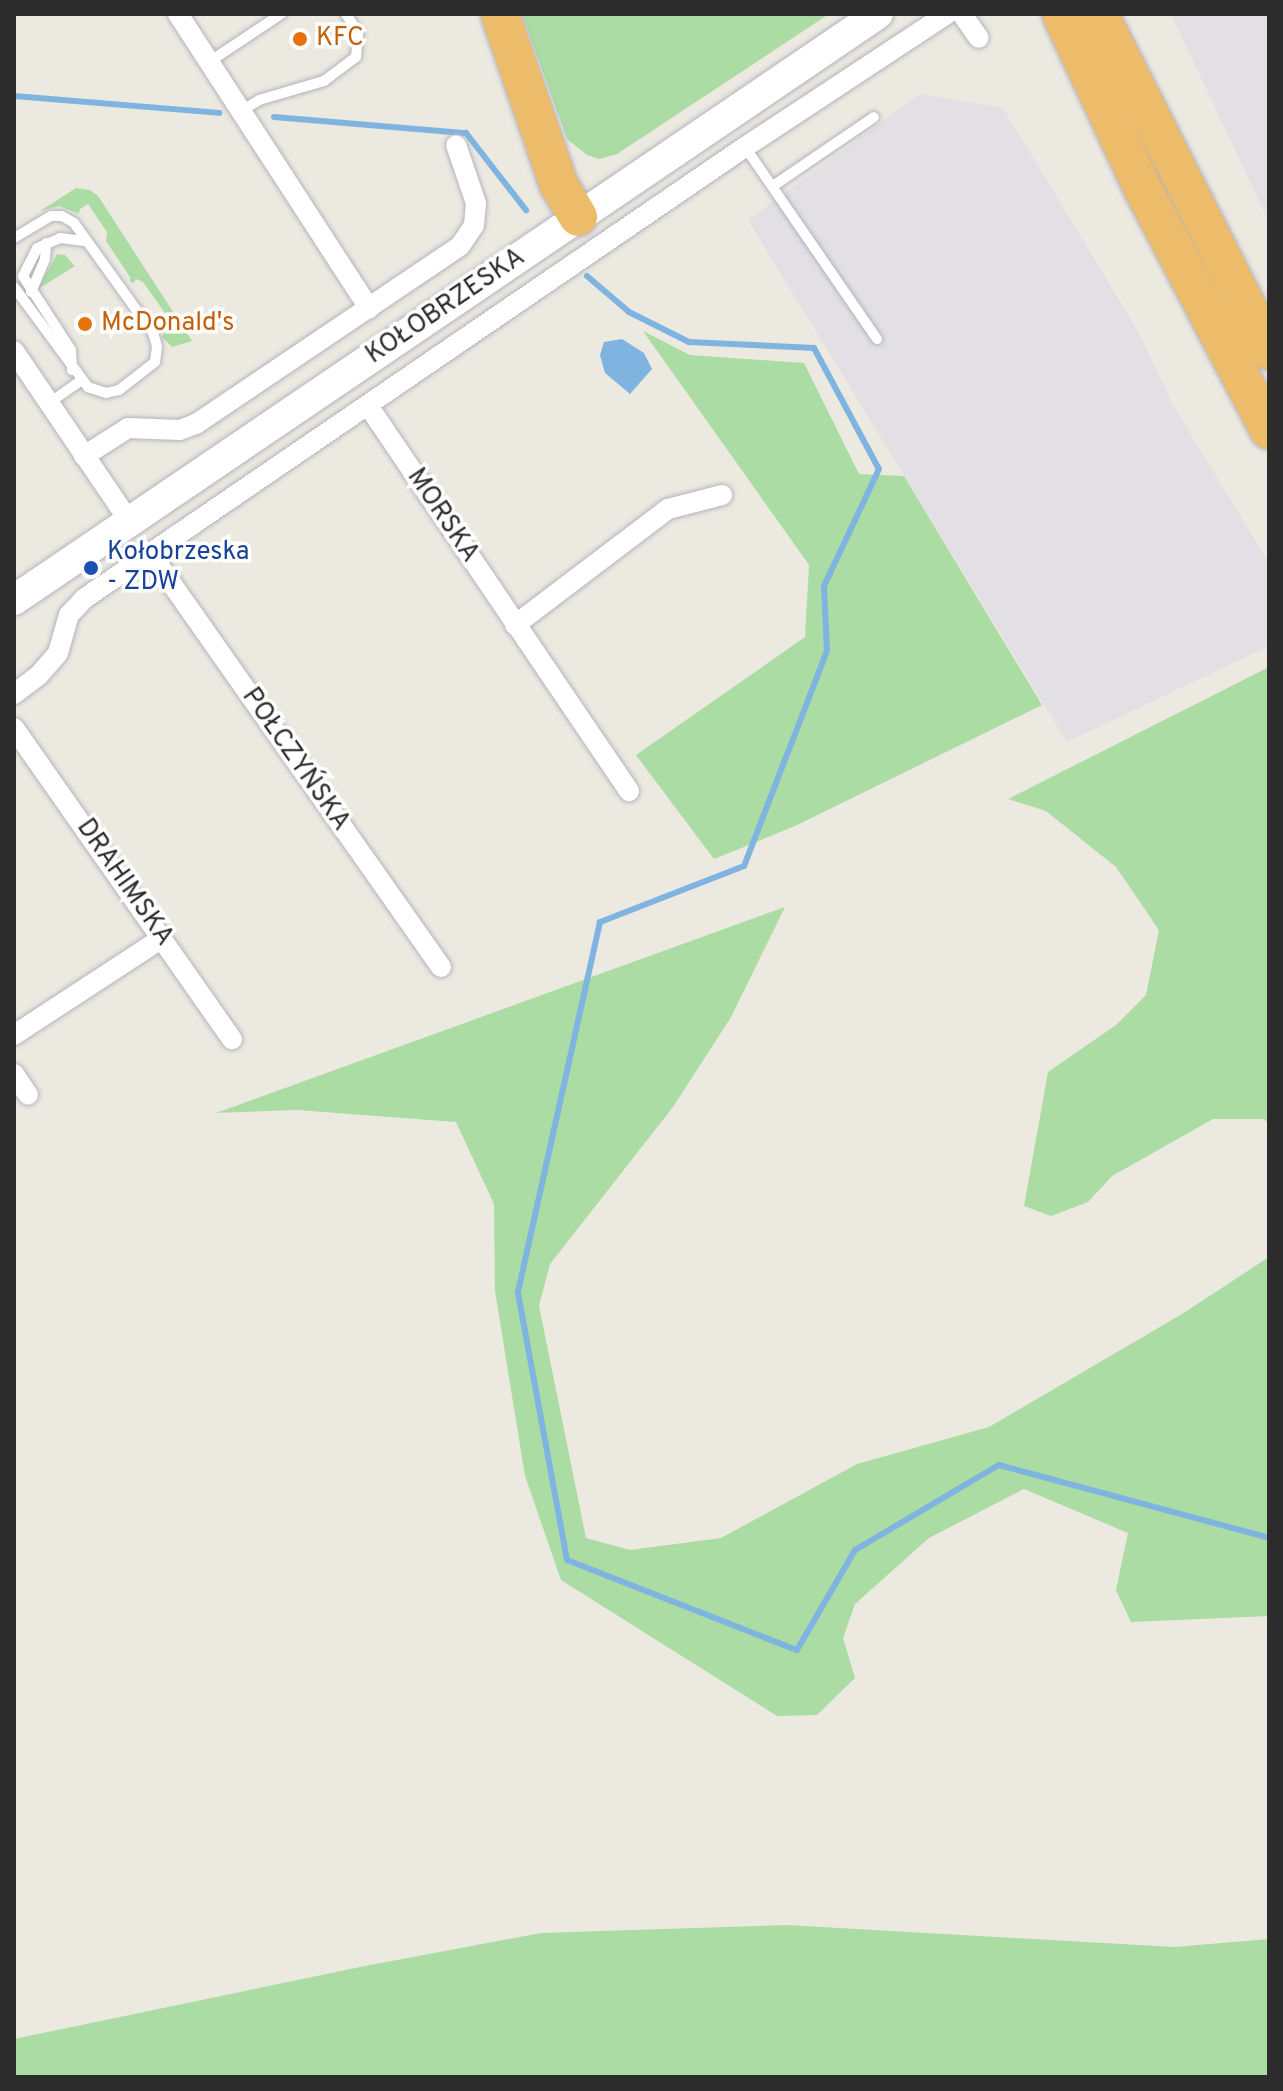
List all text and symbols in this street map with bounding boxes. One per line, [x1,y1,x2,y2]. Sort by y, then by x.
place label: KFC [316,23,364,55]
marker: KFC [291,30,309,48]
street label: KOŁOBRZESKA [361,242,531,372]
place label: McDonald's [101,308,234,340]
marker: McDonald's [76,315,94,333]
street label: MORSKA [399,463,485,569]
place label: Kołobrzeska - ZDW [107,537,249,598]
marker: Kołobrzeska - ZDW [82,559,100,577]
street label: POŁCZYŃSKA [234,682,356,838]
street label: DRAHIMSKA [69,813,179,953]

